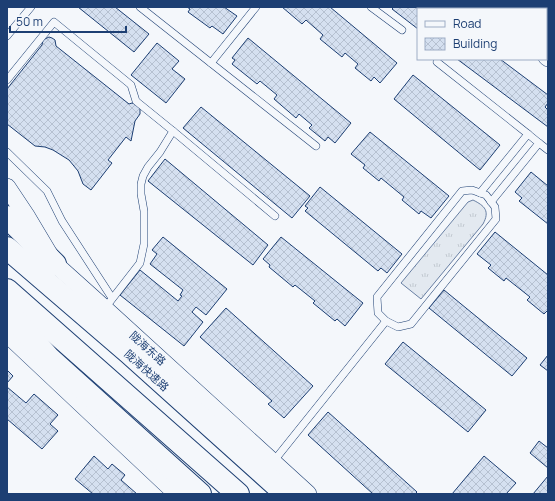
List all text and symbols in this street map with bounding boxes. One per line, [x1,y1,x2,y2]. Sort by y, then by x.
scale bar [10,8,126,34]
legend [417,8,547,60]
text: 50 m [16,13,43,30]
text: Road [453,15,481,32]
text: Building [453,35,497,52]
street label: 陇海东路 [127,328,169,368]
street label: 陇海快速路 [122,346,172,394]

